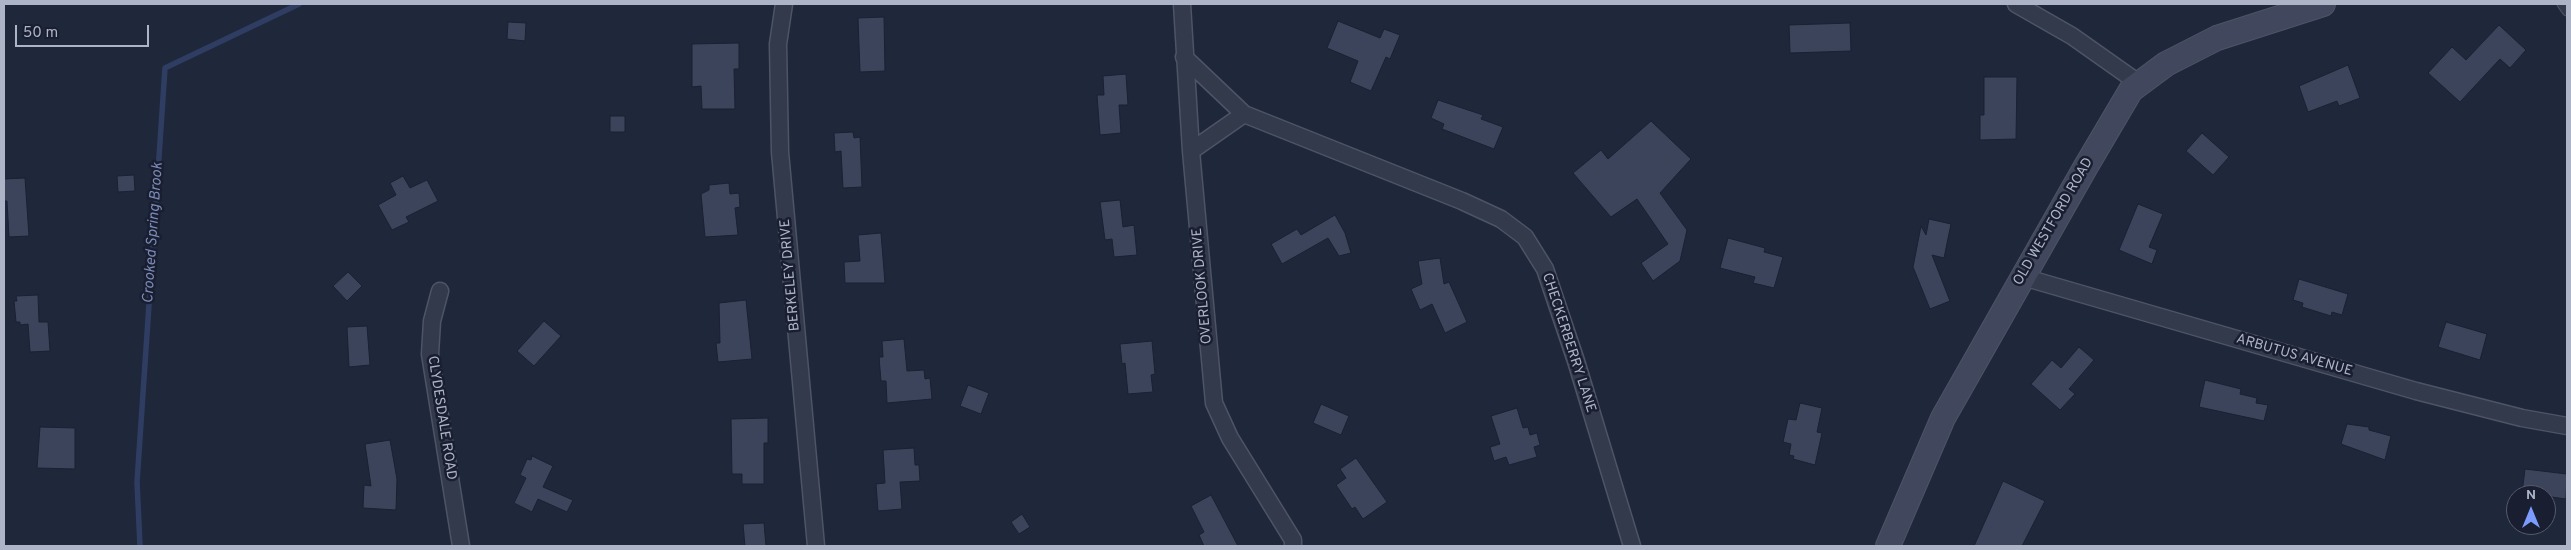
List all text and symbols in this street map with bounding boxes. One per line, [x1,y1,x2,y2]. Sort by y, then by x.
scale bar [18,15,151,47]
text: 50 m [23,24,58,43]
street label: OLD WESTFORD ROAD [2011,155,2097,289]
water label: Crooked Spring Brook [140,162,168,304]
street label: BERKELEY DRIVE [778,218,804,332]
street label: OVERLOOK DRIVE [1190,227,1216,345]
street label: CHECKERBERRY LANE [1537,271,1599,415]
street label: ARBUTUS AVENUE [2234,331,2354,381]
street label: CLYDESDALE ROAD [423,355,459,481]
north arrow [2506,485,2556,535]
text: N [2526,487,2536,504]

